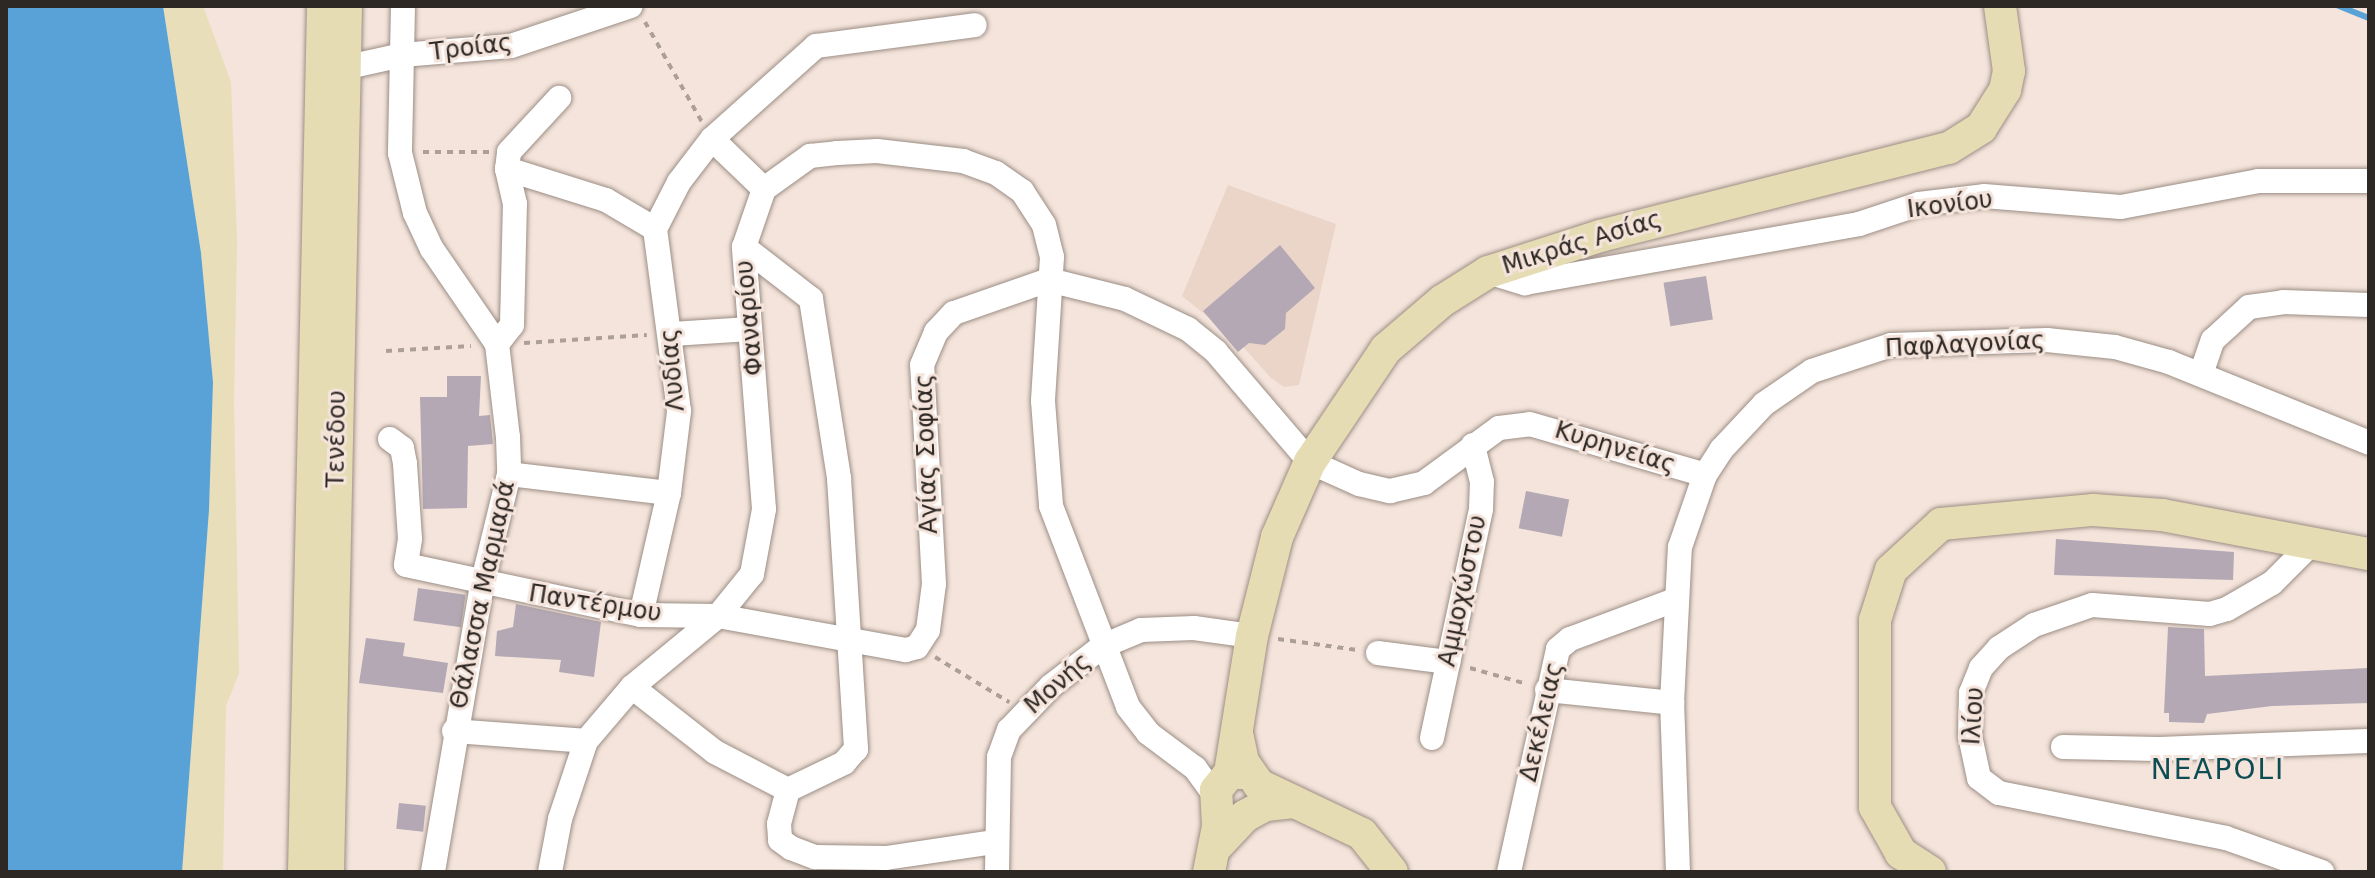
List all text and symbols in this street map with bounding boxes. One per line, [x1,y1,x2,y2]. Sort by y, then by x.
street label: Τροίας [428,29,514,67]
street label: Ικονίου [1906,185,1994,225]
street label: Μικράς Ασίας [1499,205,1665,281]
street label: Φαναρίου [731,259,769,377]
street label: Παφλαγονίας [1884,326,2046,364]
street label: Λυδίας [655,327,691,413]
street label: Αγίας Σοφίας [910,374,944,534]
street label: Τενέδου [322,390,352,488]
street label: Κυρηνείας [1551,416,1679,480]
street label: Θάλασσα Μαρμαρά [445,478,521,712]
street label: Αμμοχώστου [1433,513,1493,669]
street label: Παντέρμου [527,579,663,629]
street label: Μονής [1019,648,1097,720]
street label: Δεκέλειας [1514,659,1570,785]
street label: Ιλίου [1958,686,1990,746]
district label: NEAPOLI [2151,753,2285,787]

